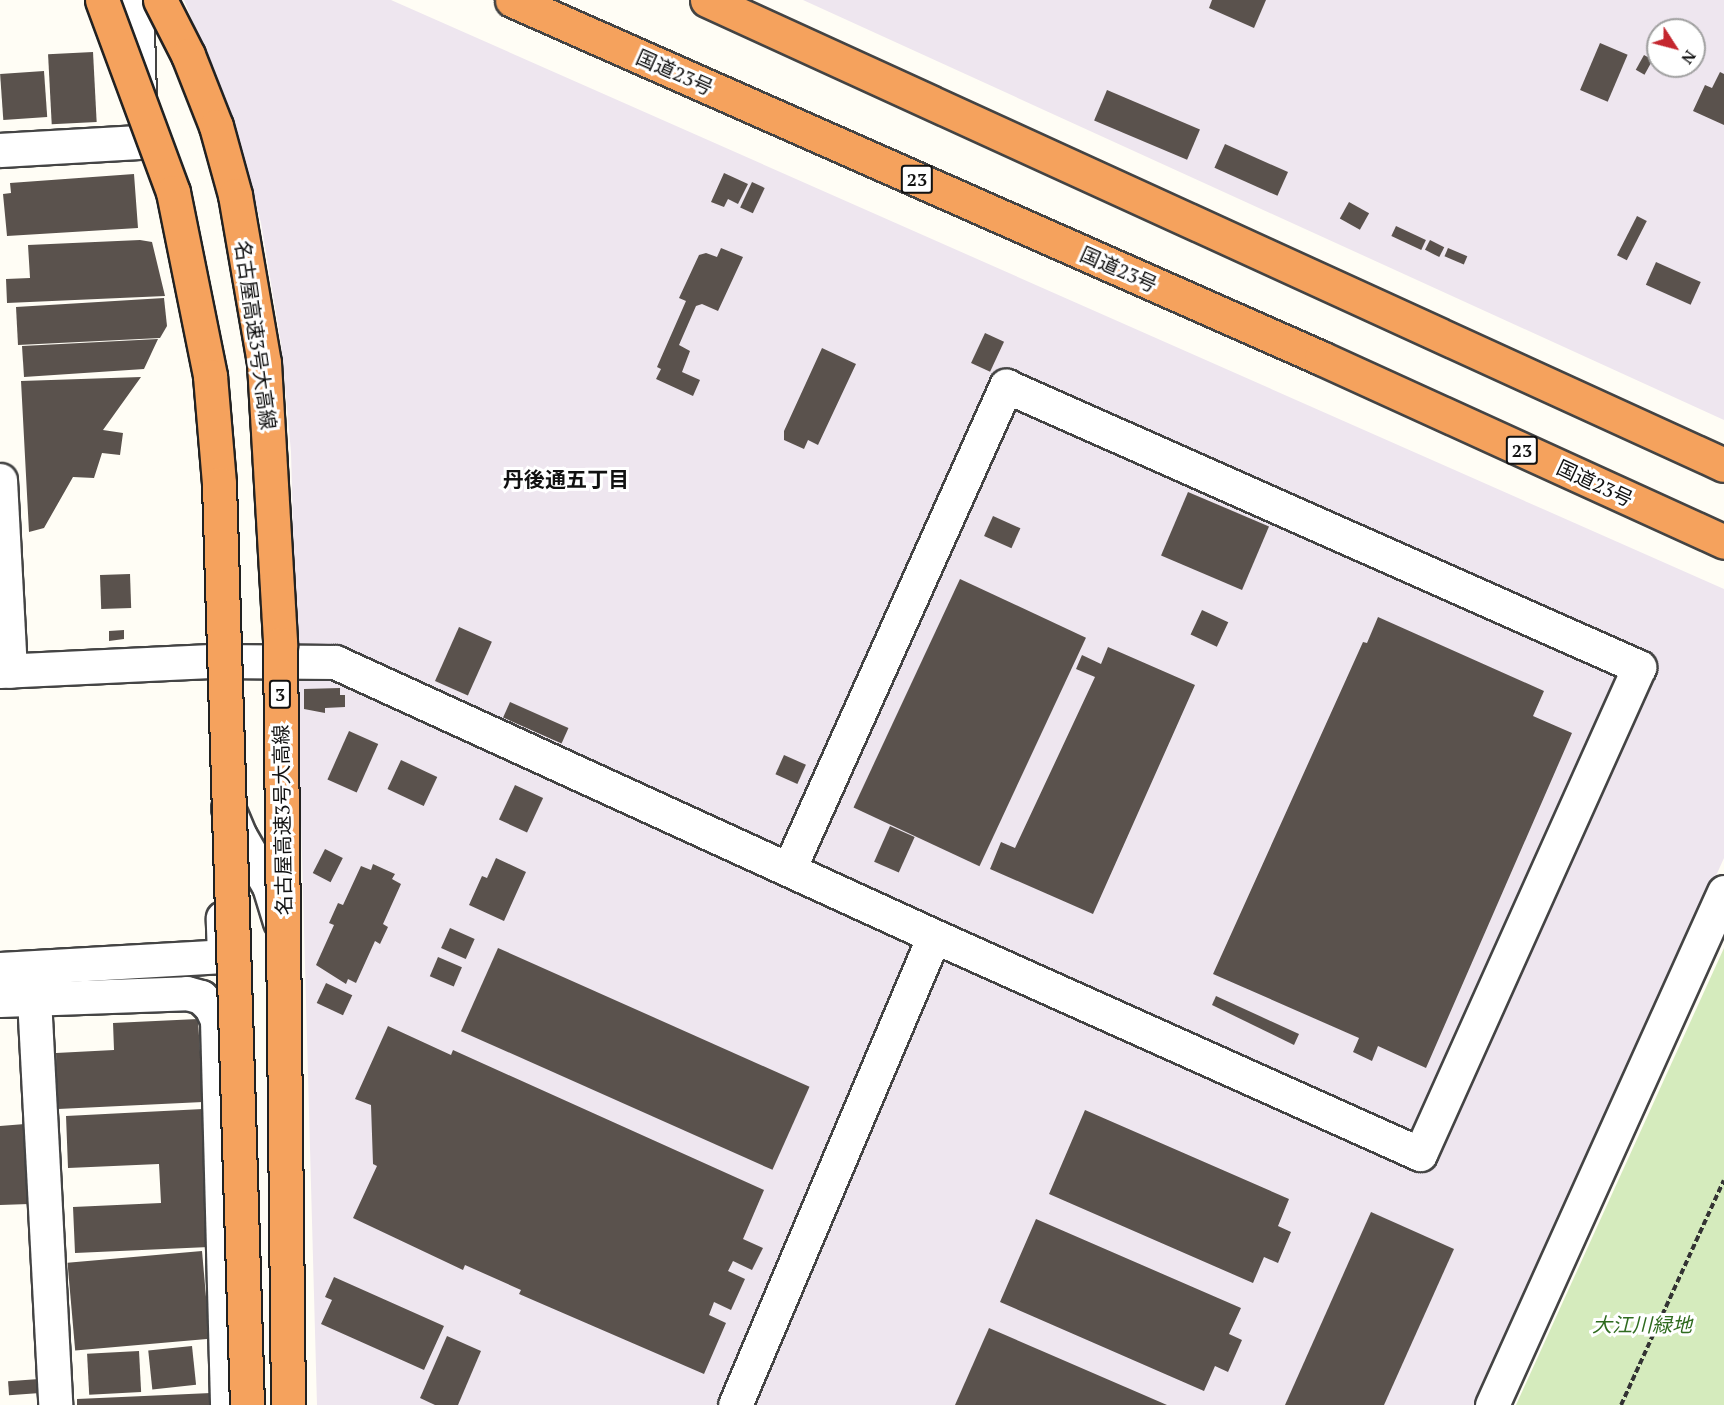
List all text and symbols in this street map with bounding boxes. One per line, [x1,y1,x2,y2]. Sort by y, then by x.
north arrow [1646,18,1706,78]
street label: 国道23号 [633,44,717,100]
text: N [1676,46,1701,69]
road number: 23 [900,164,934,194]
street label: 名古屋高速3号大高線 [231,239,281,431]
street label: 国道23号 [1077,241,1161,297]
road number: 23 [1506,435,1538,465]
street label: 国道23号 [1553,455,1637,511]
district label: 丹後通五丁目 [503,466,629,492]
road number: 3 [268,679,292,709]
street label: 名古屋高速3号大高線 [268,724,296,916]
park label: 大江川緑地 [1592,1312,1692,1336]

